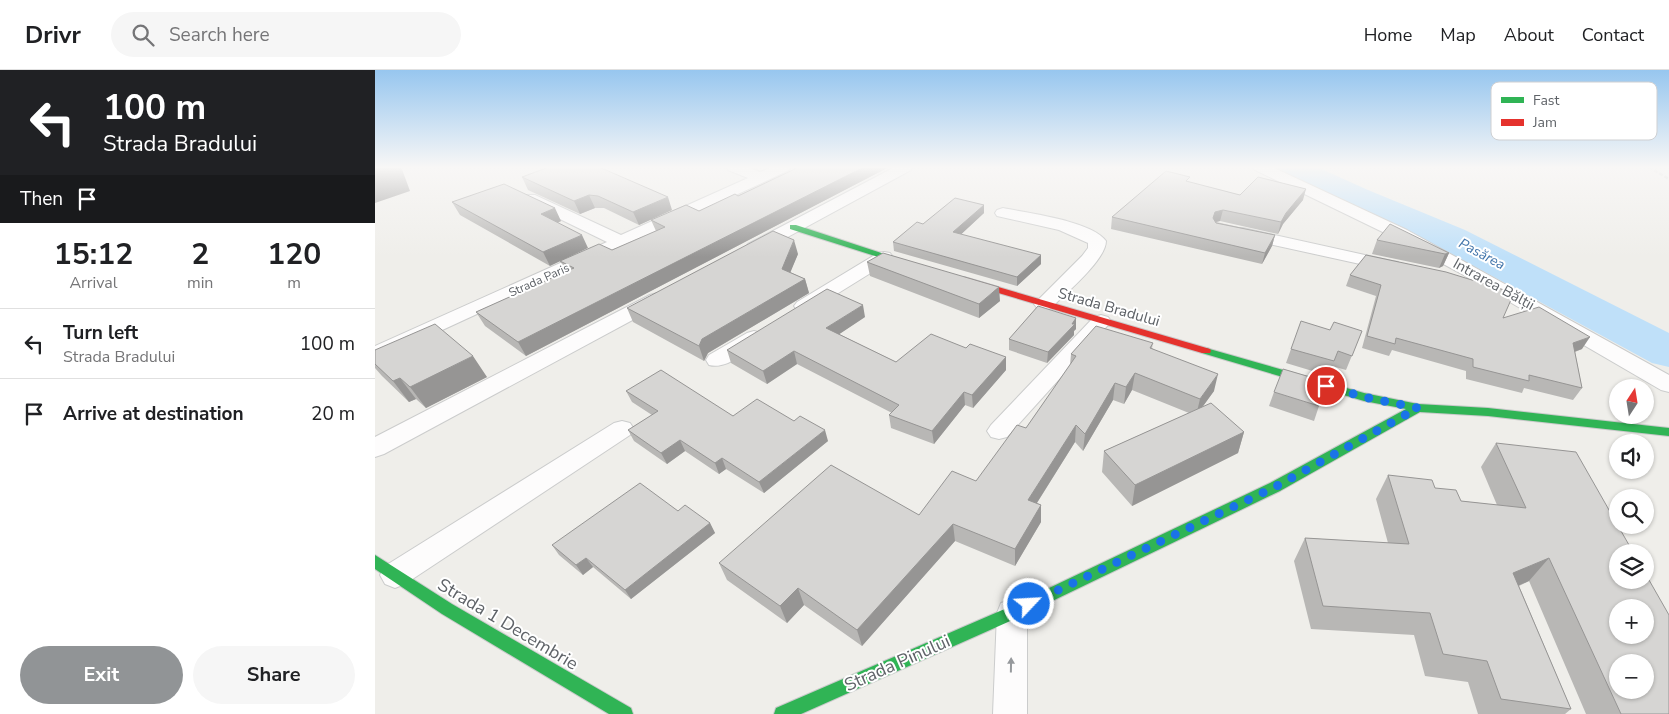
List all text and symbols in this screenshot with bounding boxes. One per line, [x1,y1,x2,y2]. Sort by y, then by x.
search box [111,12,461,57]
text: Drivr [25,19,81,51]
icon: search [129,21,157,49]
text: Search here [169,22,270,48]
text: Home [1364,23,1412,47]
text: Map [1440,23,1476,47]
text: About [1504,23,1554,47]
text: Contact [1582,23,1644,47]
legend [1491,82,1657,140]
text: 100 m [103,84,206,131]
icon: left [20,90,85,155]
text: Fast [1533,91,1559,110]
text: Jam [1532,113,1557,132]
text: Strada Bradului [103,129,257,159]
icon: arrive [73,185,101,213]
text: Then [20,186,63,212]
text: 15:12 [54,234,133,275]
text: 2 [191,234,209,275]
text: 120 [267,234,321,275]
water label: Pasărea [1456,234,1508,274]
street label: Intrarea Bălții [1450,253,1538,315]
street label: Strada Paris [506,259,572,301]
text: Arrival [69,272,118,294]
text: min [187,272,213,294]
text: m [287,272,301,294]
street label: Strada Bradului [1056,283,1162,331]
text: Turn left [63,320,138,346]
icon: left [20,330,48,358]
text: 100 m [300,331,355,357]
text: Strada Bradului [63,346,175,368]
pin [1305,365,1347,407]
icon: arrive [1312,372,1340,400]
north arrow [1609,379,1654,424]
map controls [1609,379,1654,699]
icon: arrive [20,400,48,428]
text: Arrive at destination [63,401,244,427]
text: 20 m [311,401,355,427]
button: sound [1609,434,1654,479]
button: search [1609,489,1654,534]
button: layers [1609,544,1654,589]
street label: Strada 1 Decembrie [433,572,583,676]
position arrow [1002,577,1054,629]
button: + [1609,599,1654,644]
street label: Strada Pinului [840,629,954,697]
button: Exit [20,646,183,704]
button: Share [193,646,355,704]
button: − [1609,654,1654,699]
one-way arrow [1007,657,1015,673]

